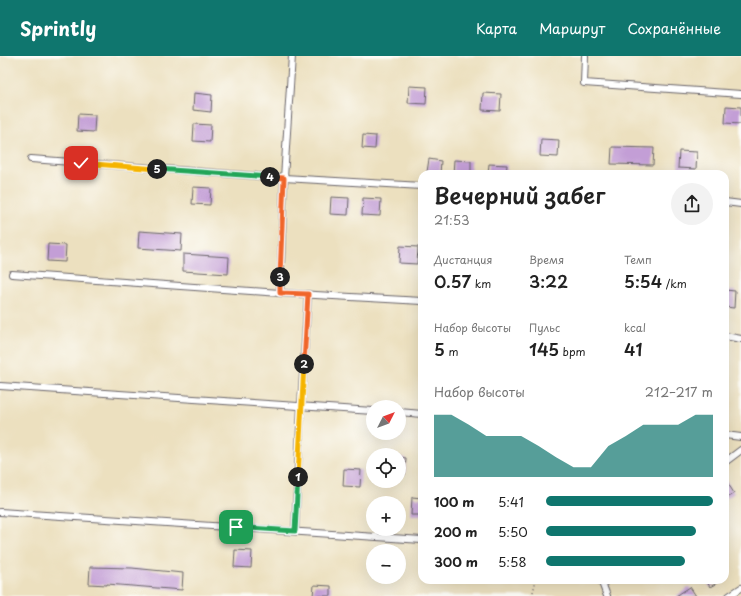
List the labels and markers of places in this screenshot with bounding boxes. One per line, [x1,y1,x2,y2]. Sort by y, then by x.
pin [64,146,98,180]
pin: 5 [147,159,167,179]
pin: 4 [260,167,280,187]
pin: 3 [270,267,290,287]
pin: 2 [294,354,314,374]
pin: 1 [288,467,308,487]
pin [219,510,253,544]

